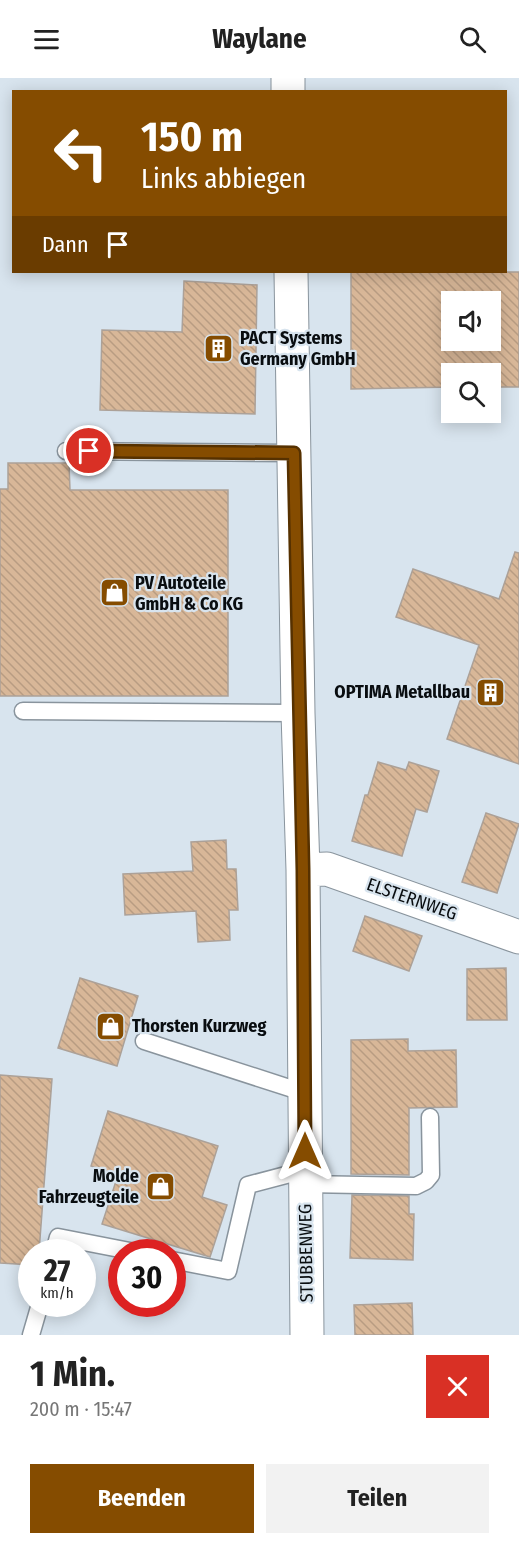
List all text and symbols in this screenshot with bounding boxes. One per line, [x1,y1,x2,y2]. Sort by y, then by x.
icon: menu [30,23,63,56]
text: Waylane [212,23,307,55]
icon: search [456,23,489,56]
text: 150 m [141,112,243,162]
icon: left [42,114,120,192]
text: Links abbiegen [141,163,306,195]
icon: arrive [101,228,134,261]
text: Dann [42,231,89,258]
map controls [441,291,501,423]
button: sound [441,291,501,351]
place label: PACT Systems Germany GmbH [240,327,356,370]
building icon: PACT Systems Germany GmbH [203,332,235,364]
button: search [441,363,501,423]
pin [63,425,114,476]
icon: arrive [72,434,105,467]
place label: PV Autoteile GmbH & Co KG [135,572,243,615]
shop icon: PV Autoteile GmbH & Co KG [98,577,130,609]
building icon: OPTIMA Metallbau [475,676,507,708]
place label: OPTIMA Metallbau [334,681,470,703]
street label: ELSTERNWEG [364,873,460,925]
shop icon: Thorsten Kurzweg [95,1010,127,1042]
place label: Thorsten Kurzweg [132,1015,266,1037]
position arrow [273,1119,337,1183]
place label: Molde Fahrzeugteile [39,1165,139,1208]
shop icon: Molde Fahrzeugteile [144,1170,176,1202]
street label: STUBBENWEG [294,1204,318,1302]
speed limit sign: 30 [108,1239,186,1317]
text: 27 [44,1253,70,1289]
text: km/h [40,1284,74,1302]
text: 1 Min. [30,1352,115,1396]
button: close [426,1355,489,1418]
text: 200 m · 15:47 [30,1397,132,1421]
button: Beenden [30,1464,254,1533]
button: Teilen [266,1464,489,1533]

